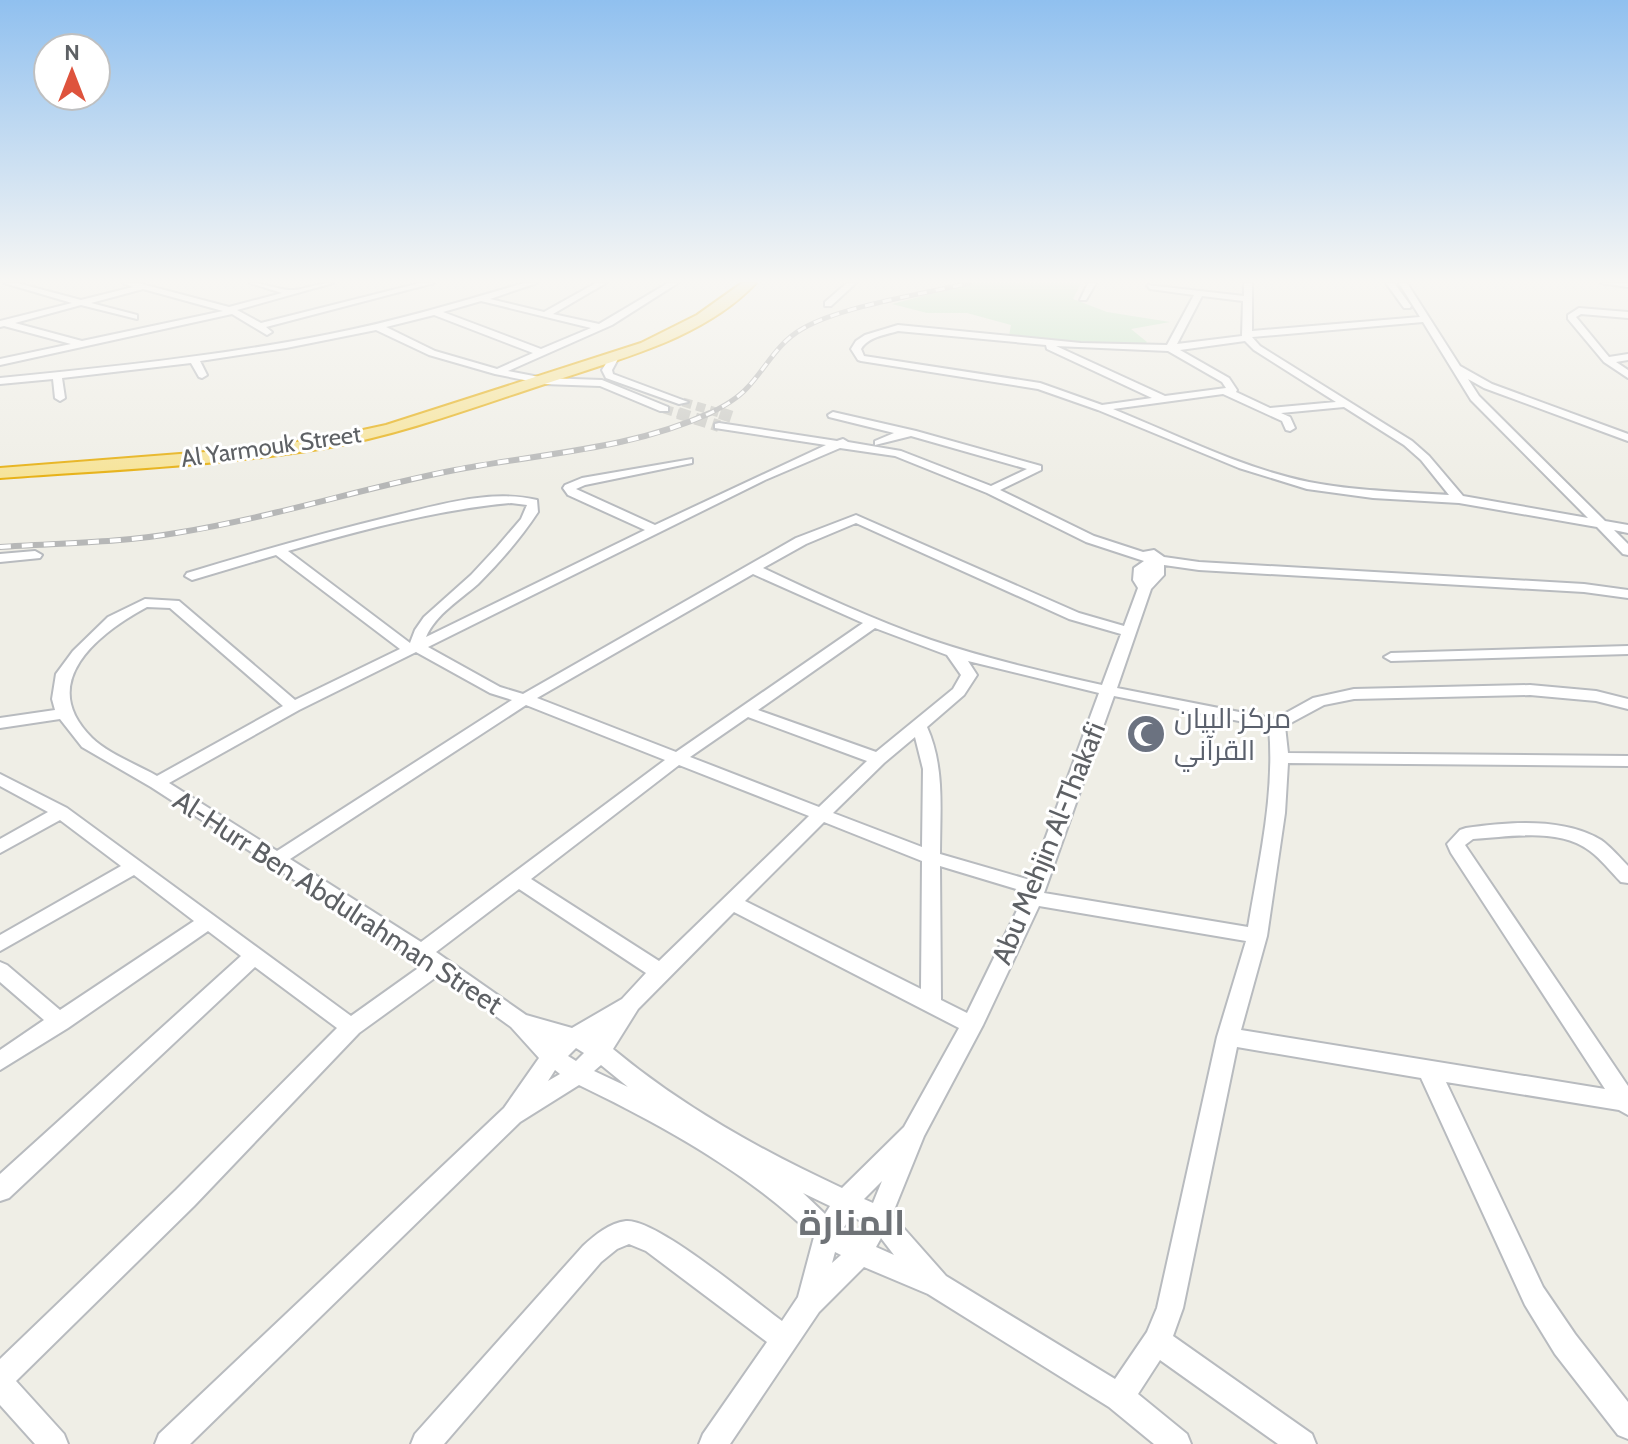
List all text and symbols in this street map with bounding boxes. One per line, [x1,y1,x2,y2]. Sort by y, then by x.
north arrow [32,32,112,112]
text: N [64,39,80,66]
street label: Al Yarmouk Street [179,419,363,473]
place label: مركز البيان القرآني [1174,701,1291,772]
mosque icon: مركز البيان القرآني [1125,713,1167,755]
street label: Abu Mehjin Al-Thakafi [984,717,1112,969]
street label: Al-Hurr Ben Abdulrahman Street [167,783,509,1021]
district label: المنارة [799,1200,905,1244]

